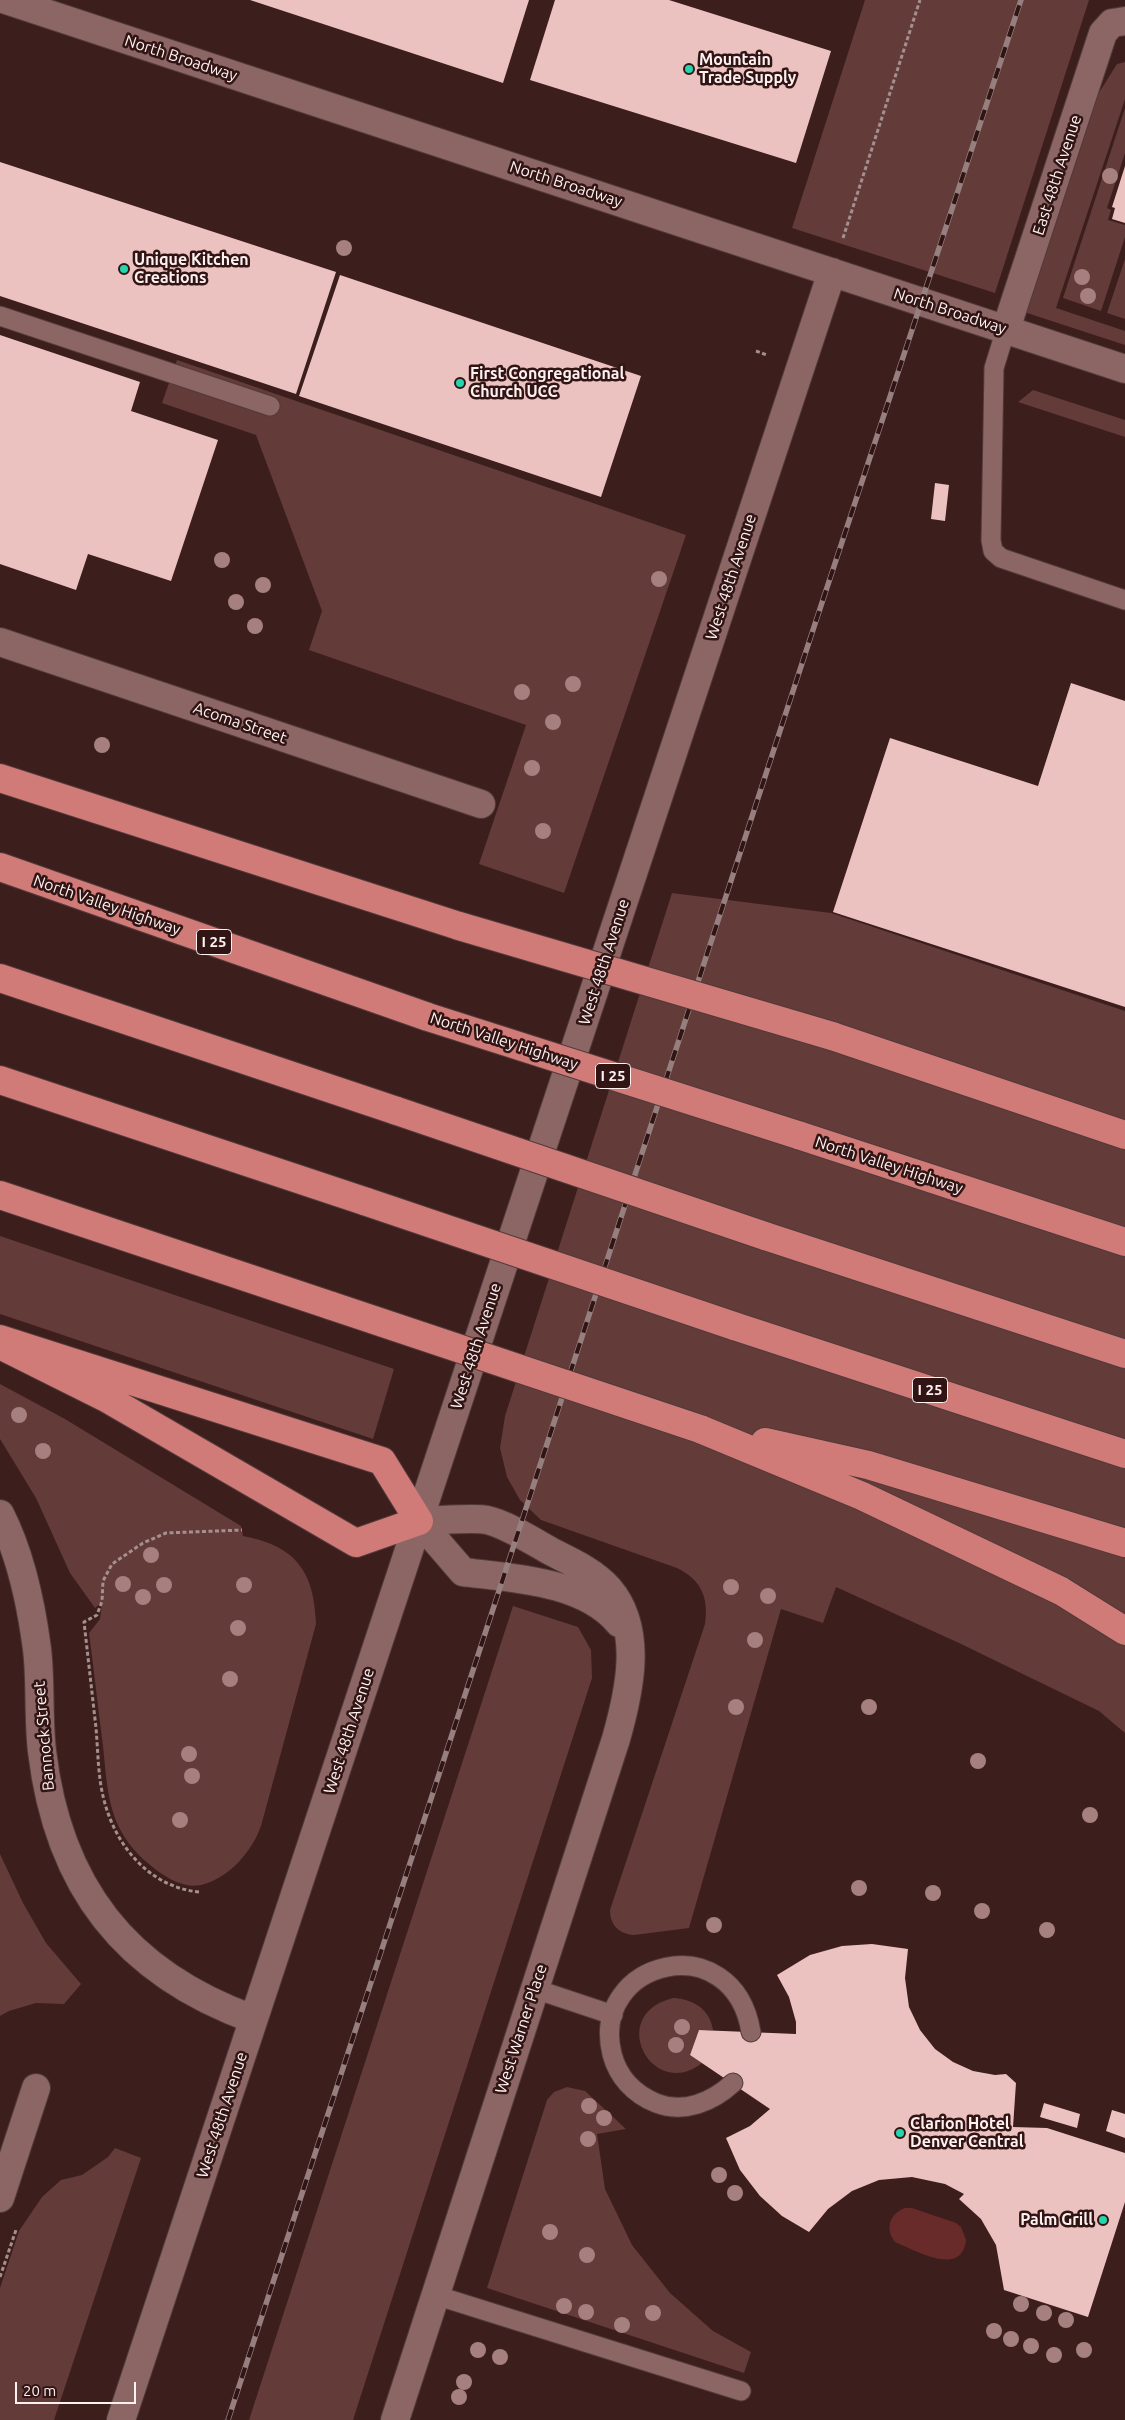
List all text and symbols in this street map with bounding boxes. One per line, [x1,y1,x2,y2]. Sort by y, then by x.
street label: North Broadway [122,31,240,85]
place label: Mountain Trade Supply [699,50,796,88]
marker: Mountain Trade Supply [683,63,695,75]
street label: East 48th Avenue [1029,113,1085,237]
street label: North Broadway [507,157,625,211]
place label: Unique Kitchen Creations [134,250,249,288]
marker: Unique Kitchen Creations [118,263,130,275]
street label: North Broadway [891,284,1009,338]
place label: First Congregational Church UCC [470,364,624,402]
marker: First Congregational Church UCC [454,377,466,389]
street label: West 48th Avenue [702,512,760,642]
street label: Acoma Street [191,698,289,748]
street label: North Valley Highway [31,871,183,939]
street label: West 48th Avenue [575,897,633,1027]
road number: I 25 [196,930,232,954]
street label: North Valley Highway [428,1008,580,1074]
road number: I 25 [596,1064,630,1088]
street label: North Valley Highway [813,1132,965,1198]
street label: West 48th Avenue [447,1281,505,1411]
road number: I 25 [912,1378,948,1402]
street label: West 48th Avenue [320,1666,378,1796]
street label: Bannock Street [30,1680,58,1792]
street label: West Warner Place [491,1962,551,2096]
street label: West 48th Avenue [193,2050,251,2180]
place label: Clarion Hotel Denver Central [910,2114,1024,2152]
marker: Clarion Hotel Denver Central [894,2127,906,2139]
place label: Palm Grill [1020,2210,1093,2230]
marker: Palm Grill [1097,2214,1109,2226]
scale bar [18,2372,139,2404]
text: 20 m [23,2382,56,2399]

